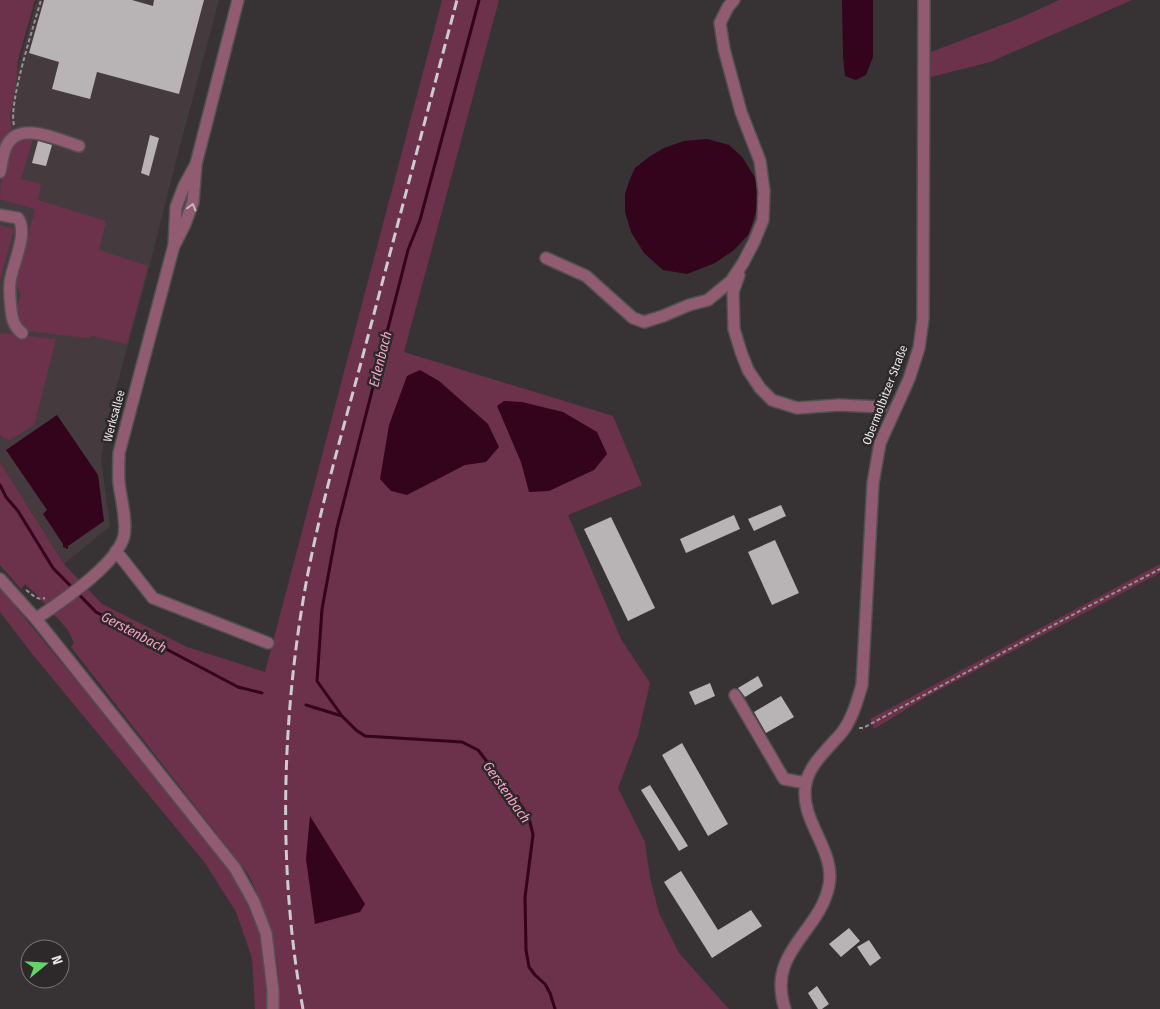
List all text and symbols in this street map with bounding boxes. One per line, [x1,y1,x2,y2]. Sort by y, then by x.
one-way arrow [186,203,196,211]
water label: Erlenbach [365,329,396,389]
street label: Obermolbitzer Straße [860,343,910,447]
street label: Werksallee [100,388,128,444]
water label: Gerstenbach [98,608,169,657]
water label: Gerstenbach [479,758,534,826]
north arrow [20,939,70,989]
text: N [48,954,66,967]

